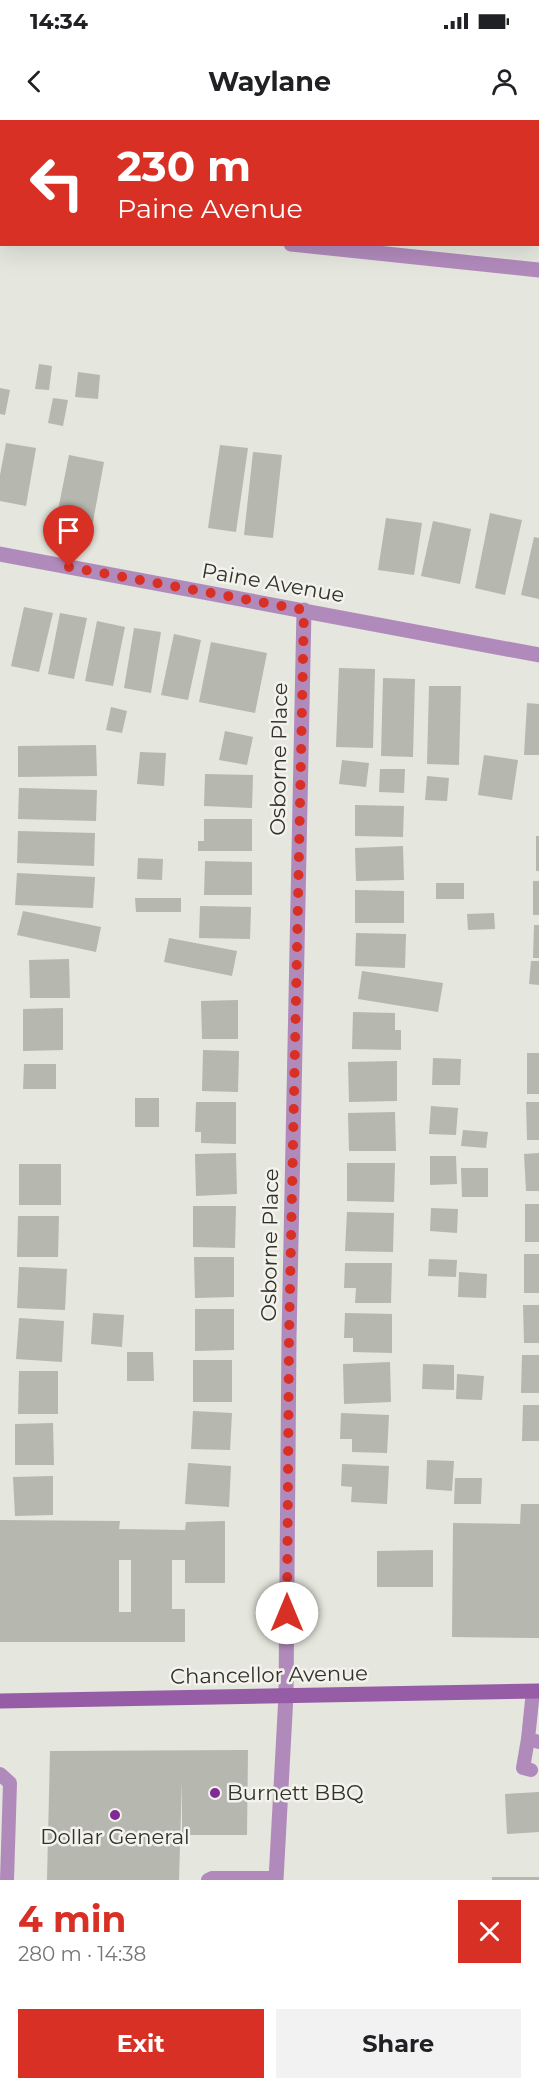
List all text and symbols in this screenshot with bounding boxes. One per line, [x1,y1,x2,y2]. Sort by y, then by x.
text: 14:34 [30,8,88,35]
icon: back [18,65,51,98]
text: Waylane [208,65,331,98]
icon: person [488,65,521,98]
text: 230 m [117,140,251,192]
icon: left [18,144,96,222]
text: Paine Avenue [117,192,303,225]
pin [43,505,94,567]
icon: arrive [52,514,85,547]
street label: Paine Avenue [200,558,346,607]
street label: Osborne Place [265,682,292,836]
street label: Osborne Place [256,1168,283,1322]
position arrow [255,1581,319,1645]
street label: Chancellor Avenue [170,1660,368,1689]
place label: Burnett BBQ [227,1780,364,1805]
marker: Burnett BBQ [208,1786,222,1800]
marker: Dollar General [108,1808,122,1822]
place label: Dollar General [40,1824,190,1849]
text: 4 min [18,1897,126,1941]
button: close [458,1900,521,1963]
text: 280 m · 14:38 [18,1942,146,1966]
button: Exit [18,2009,264,2078]
button: Share [276,2009,521,2078]

